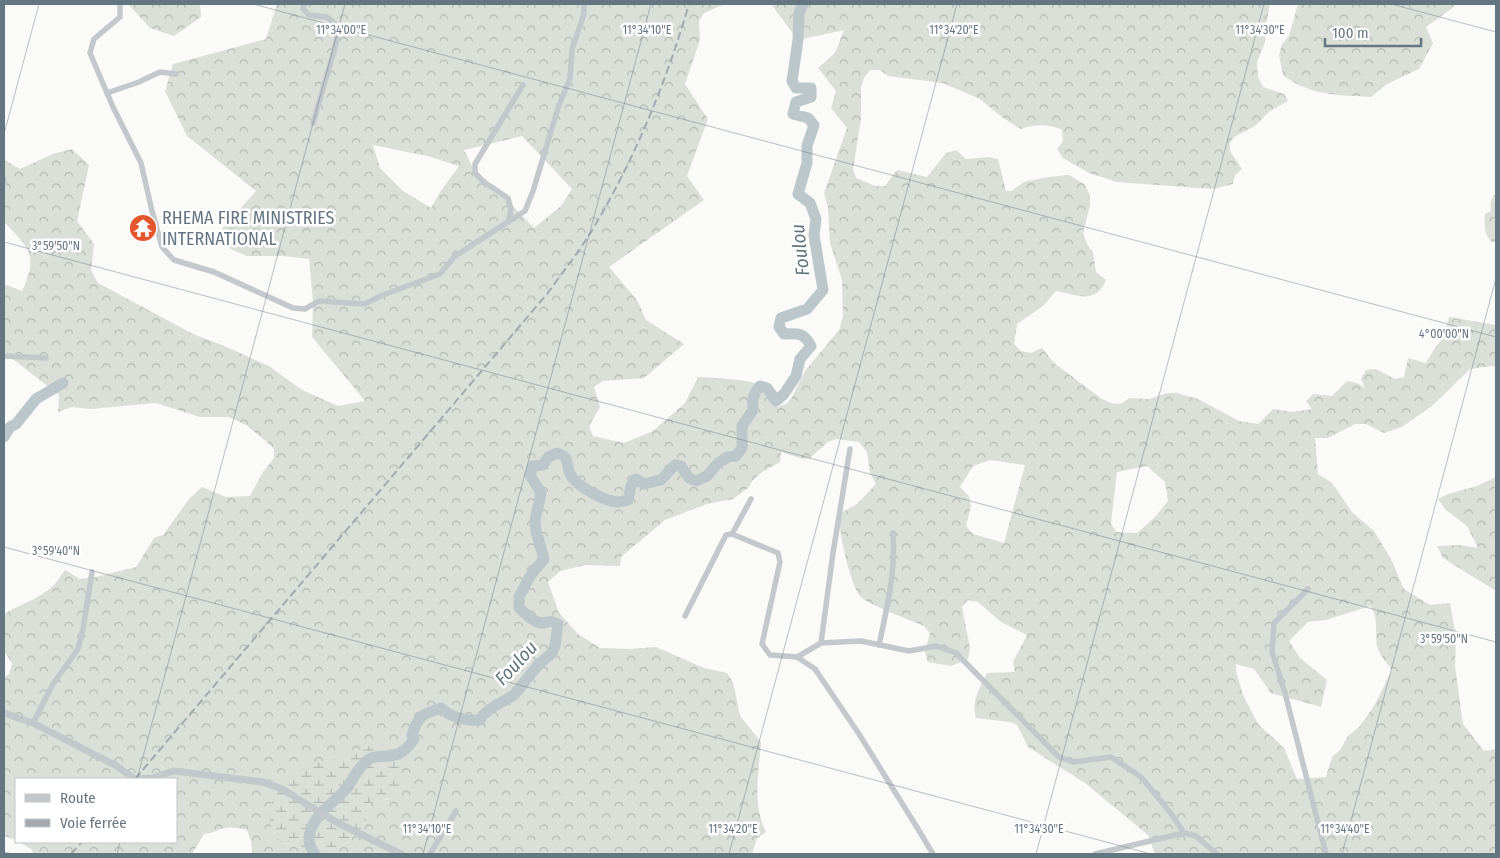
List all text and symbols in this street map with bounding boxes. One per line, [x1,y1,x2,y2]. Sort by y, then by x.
scale bar [1325,15,1421,47]
text: 11°34'00"E [316,23,366,37]
text: 11°34'10"E [623,23,672,37]
text: 11°34'20"E [929,23,979,37]
text: 11°34'30"E [1235,23,1285,37]
text: 100 m [1332,24,1369,42]
place label: RHEMA FIRE MINISTRIES INTERNATIONAL [162,207,335,250]
temple icon: RHEMA FIRE MINISTRIES INTERNATIONAL [128,213,158,243]
water label: Foulou [786,223,814,277]
text: 3°59'50"N [32,239,80,253]
text: 4°00'00"N [1419,327,1469,341]
text: 3°59'40"N [32,544,80,558]
text: 3°59'50"N [1420,632,1468,646]
water label: Foulou [490,636,542,690]
legend [15,778,178,843]
text: Route [60,789,96,807]
text: Voie ferrée [60,814,127,832]
text: 11°34'10"E [403,822,452,836]
text: 11°34'20"E [708,822,758,836]
text: 11°34'30"E [1014,822,1064,836]
text: 11°34'40"E [1320,822,1370,836]

